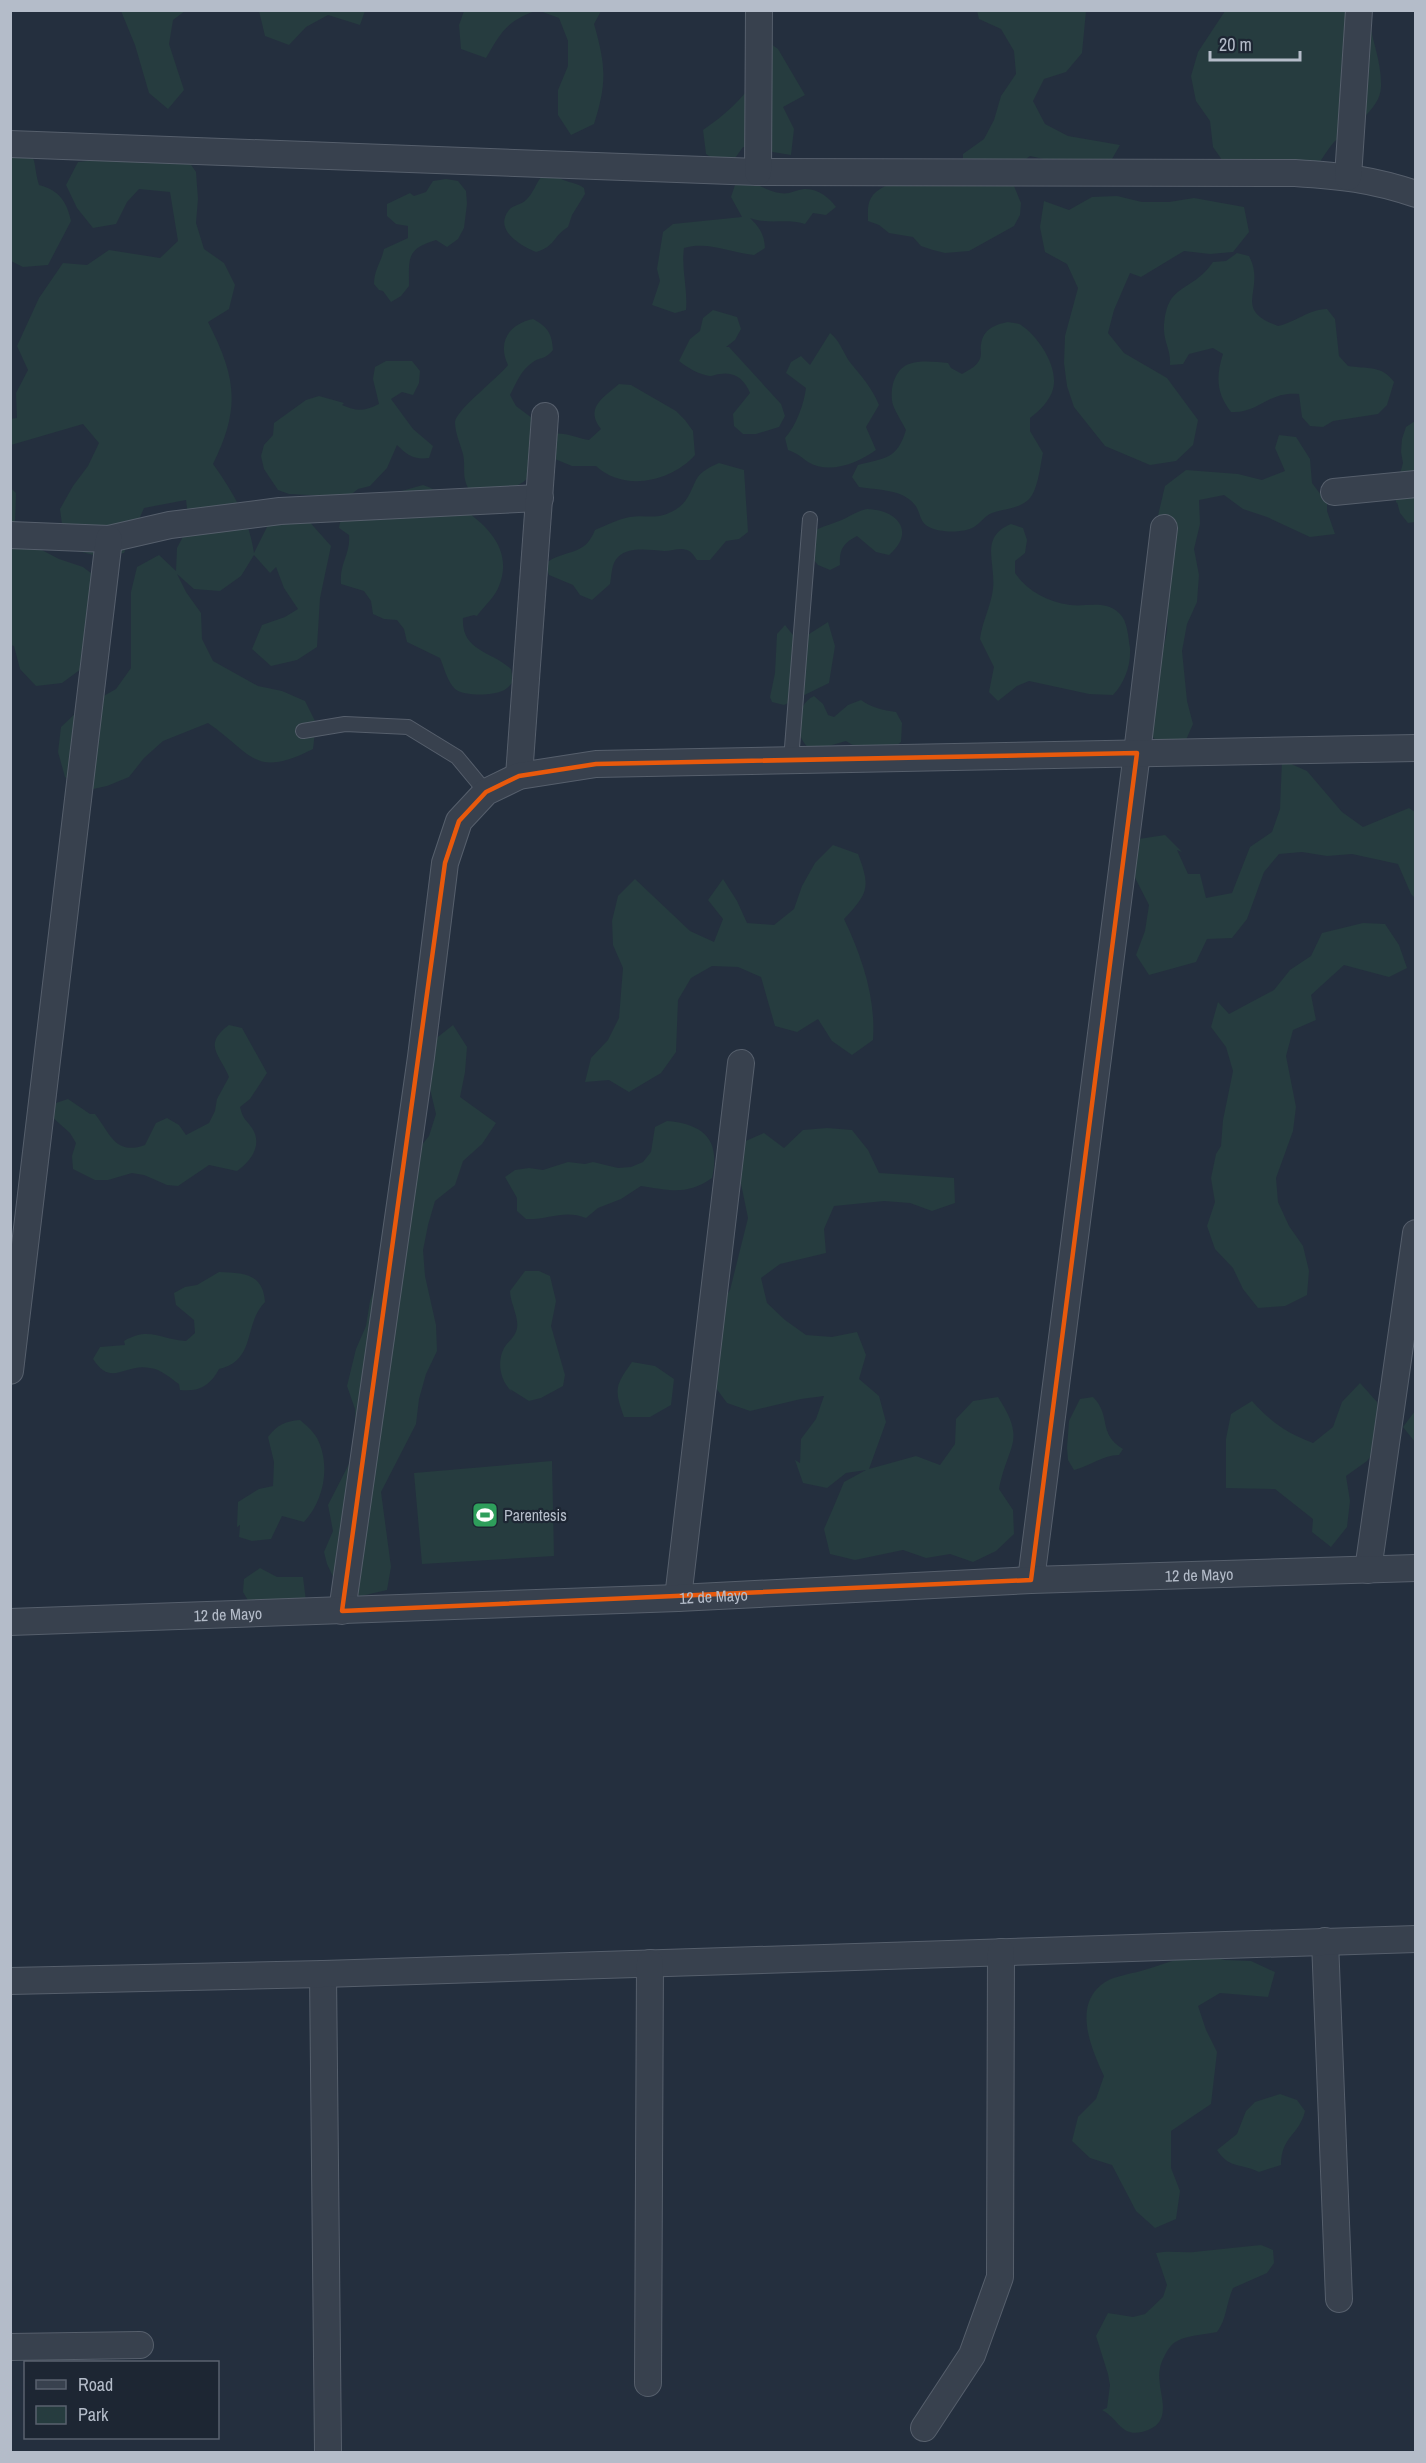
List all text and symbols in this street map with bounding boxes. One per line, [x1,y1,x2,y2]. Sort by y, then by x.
scale bar [1210,24,1300,62]
text: 20 m [1219,32,1252,57]
sports icon: Parentesis [470,1500,500,1530]
place label: Parentesis [504,1504,567,1526]
street label: 12 de Mayo [1164,1563,1234,1587]
street label: 12 de Mayo [679,1583,748,1609]
street label: 12 de Mayo [193,1602,263,1626]
legend [24,2361,219,2439]
text: Road [78,2372,113,2397]
text: Park [78,2402,109,2427]

